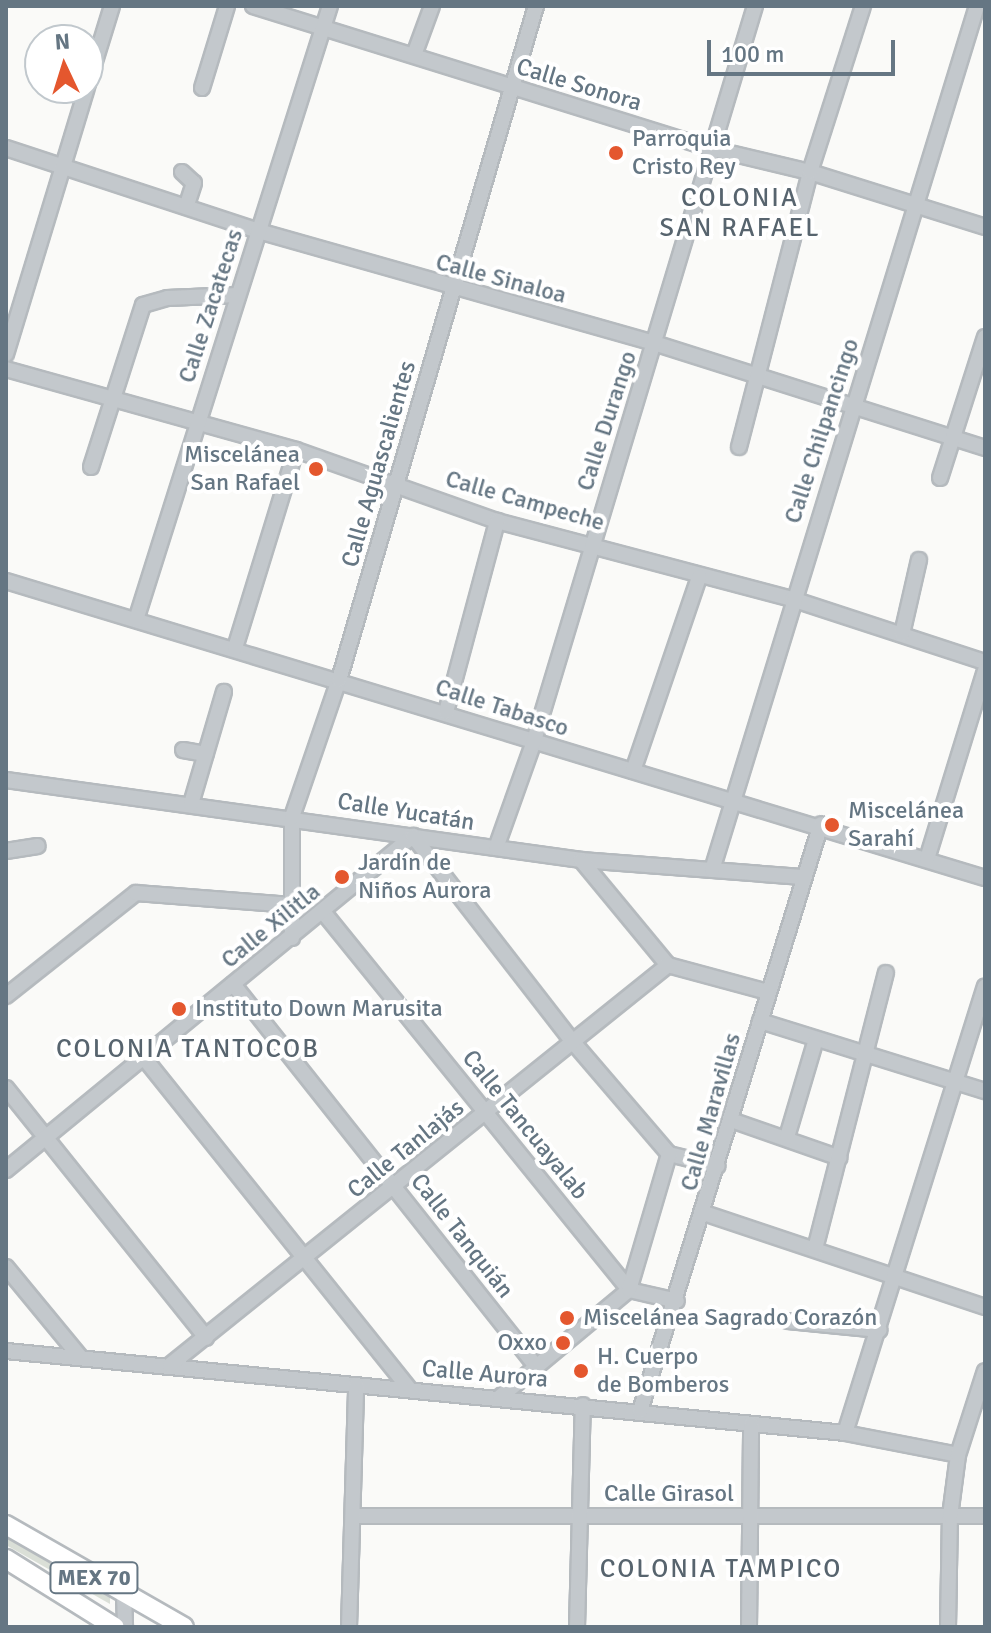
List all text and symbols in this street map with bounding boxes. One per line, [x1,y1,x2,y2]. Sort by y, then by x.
north arrow [24,24,104,104]
scale bar [711,24,899,74]
text: N [54,28,71,56]
text: 100 m [721,39,784,69]
street label: Calle Sonora [513,52,645,118]
place label: Parroquia Cristo Rey [632,125,736,181]
marker: Parroquia Cristo Rey [607,144,625,162]
district label: COLONIA SAN RAFAEL [659,183,821,244]
street label: Calle Zacatecas [173,225,249,387]
street label: Calle Sinaloa [433,248,569,310]
street label: Calle Chilpancingo [779,335,865,527]
street label: Calle Durango [571,348,643,494]
street label: Calle Aguascalientes [336,358,422,570]
place label: Miscelánea San Rafael [184,441,300,497]
marker: Miscelánea San Rafael [307,460,325,478]
street label: Calle Campeche [442,465,608,537]
street label: Calle Tabasco [432,673,572,743]
street label: Calle Yucatán [335,787,477,837]
place label: Miscelánea Sarahí [848,797,964,853]
marker: Miscelánea Sarahí [823,816,841,834]
place label: Jardín de Niños Aurora [358,849,491,905]
marker: Jardín de Niños Aurora [333,868,351,886]
street label: Calle Xilitla [216,877,326,975]
place label: Instituto Down Marusita [195,995,443,1023]
marker: Instituto Down Marusita [170,1000,188,1018]
street label: Calle Maravillas [675,1030,747,1194]
district label: COLONIA TANTOCOB [56,1034,320,1066]
street label: Calle Tancuayalab [456,1044,594,1206]
street label: Calle Tanlajás [342,1093,470,1205]
street label: Calle Tanquián [404,1168,520,1304]
place label: Miscelánea Sagrado Corazón [583,1304,877,1332]
marker: Miscelánea Sagrado Corazón [558,1309,576,1327]
place label: Oxxo [497,1329,547,1357]
marker: Oxxo [554,1334,572,1352]
place label: H. Cuerpo de Bomberos [597,1343,729,1399]
street label: Calle Aurora [421,1354,549,1394]
marker: H. Cuerpo de Bomberos [572,1362,590,1380]
street label: Calle Girasol [604,1480,734,1508]
district label: COLONIA TAMPICO [600,1554,842,1586]
road number: MEX 70 [48,1560,140,1596]

